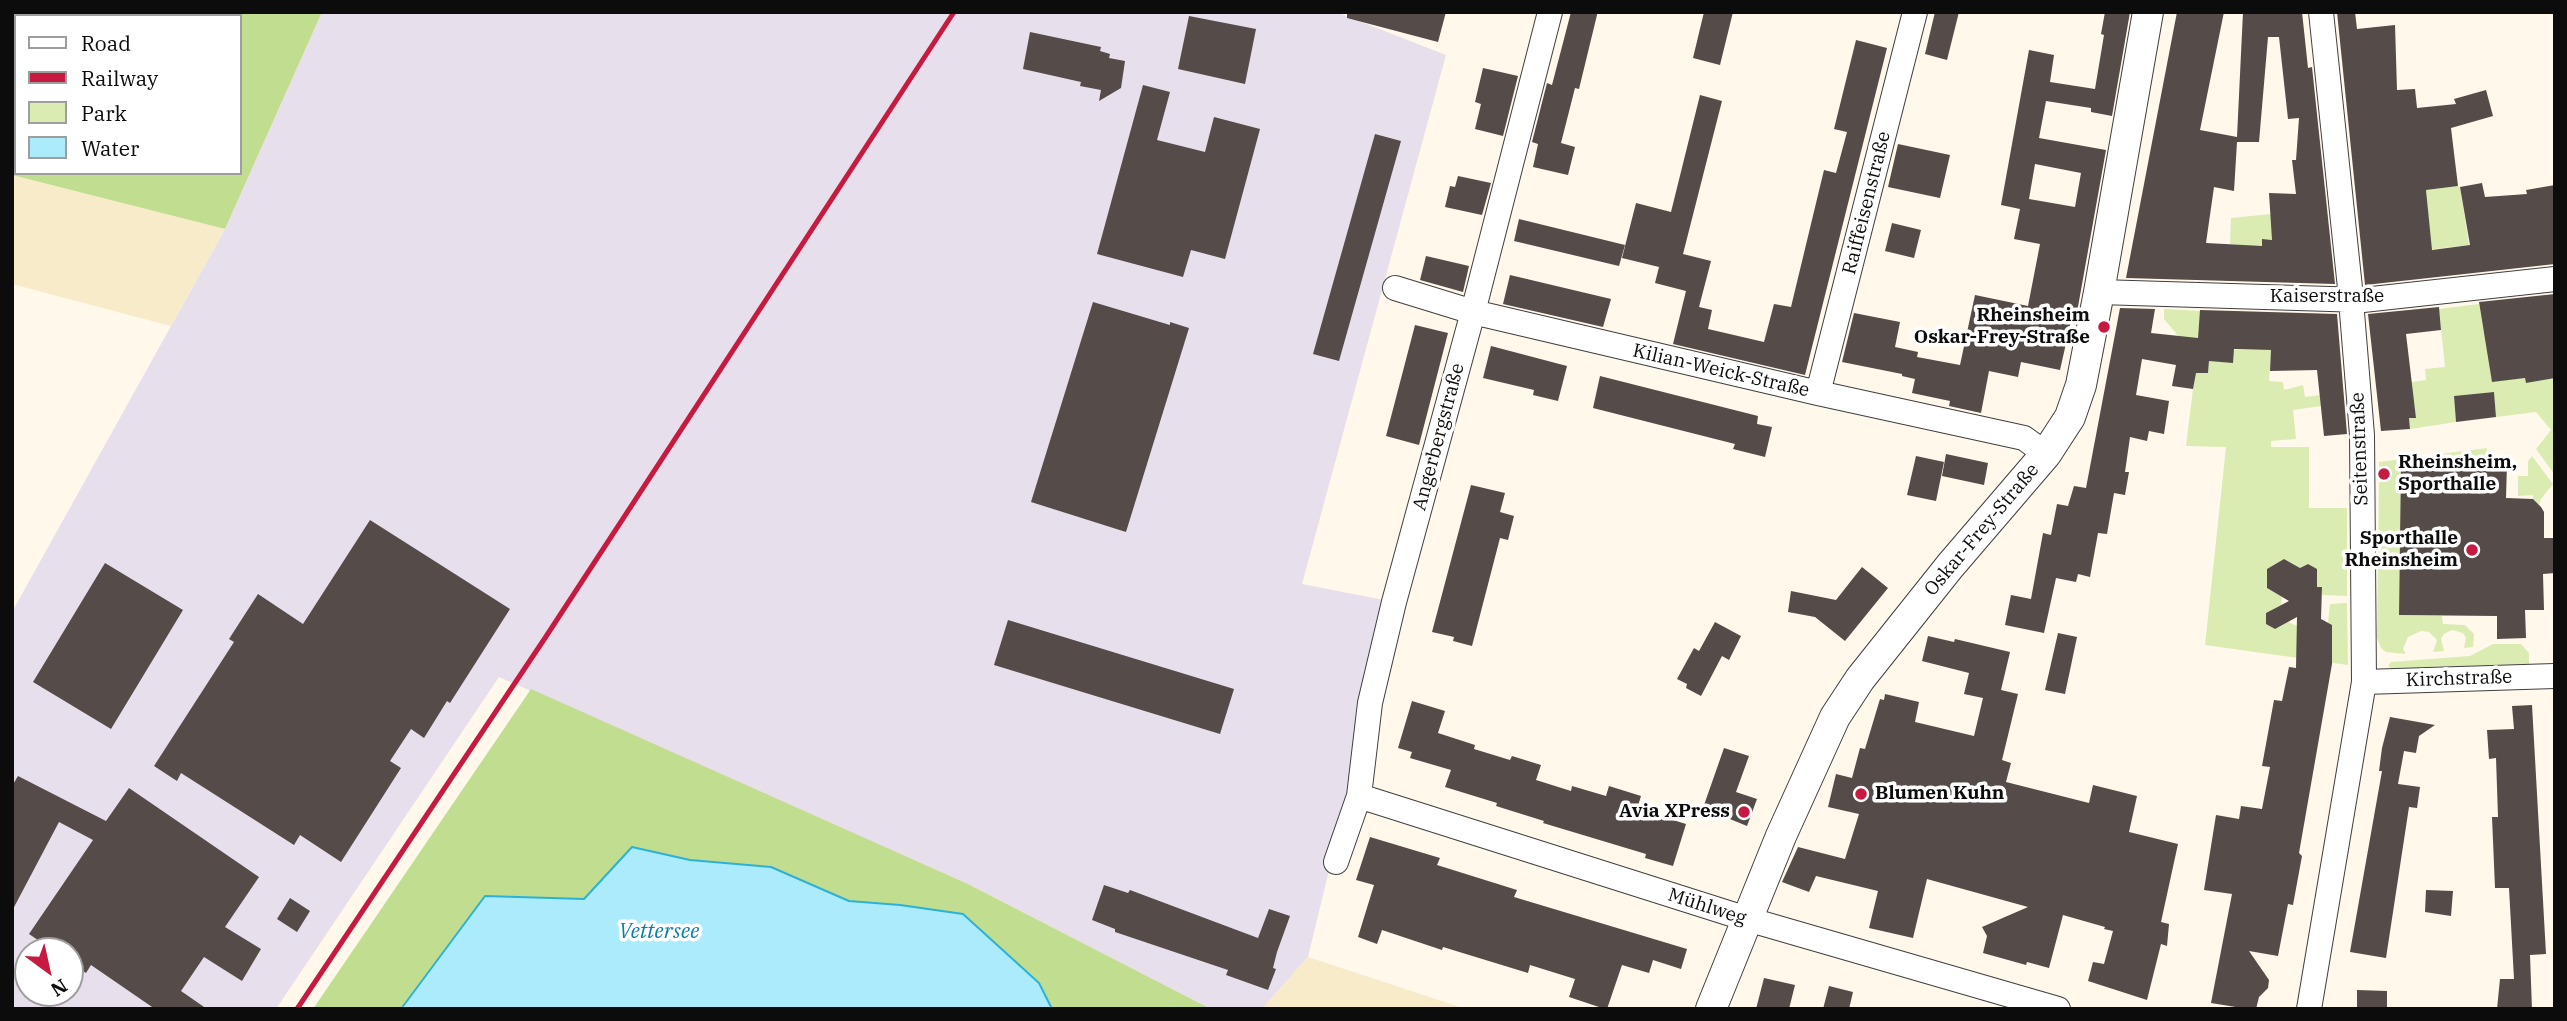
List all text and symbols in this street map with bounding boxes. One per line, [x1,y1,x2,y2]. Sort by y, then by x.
legend [14,14,242,175]
text: Road [81,29,131,57]
text: Railway [81,64,158,92]
text: Park [81,99,127,127]
street label: Raiffeisenstraße [1838,129,1896,277]
text: Water [81,134,139,162]
street label: Kaiserstraße [2270,286,2384,308]
place label: Rheinsheim Oskar-Frey-Straße [1914,305,2090,349]
marker: Rheinsheim Oskar-Frey-Straße [2096,319,2112,335]
street label: Kilian-Weick-Straße [1630,340,1812,402]
street label: Angerbergstraße [1408,361,1470,513]
street label: Seitenstraße [2347,392,2373,506]
place label: Rheinsheim, Sporthalle [2398,452,2517,496]
street label: Oskar-Frey-Straße [1920,459,2044,601]
marker: Rheinsheim, Sporthalle [2376,466,2392,482]
place label: Sporthalle Rheinsheim [2344,528,2458,572]
marker: Sporthalle Rheinsheim [2464,542,2480,558]
street label: Kirchstraße [2405,666,2513,692]
place label: Blumen Kuhn [1875,783,2004,805]
marker: Blumen Kuhn [1853,786,1869,802]
place label: Avia XPress [1619,801,1730,823]
marker: Avia XPress [1736,804,1752,820]
street label: Mühlweg [1665,884,1749,930]
water label: Vettersee [619,919,699,945]
north arrow [14,937,84,1007]
text: N [47,974,72,1002]

